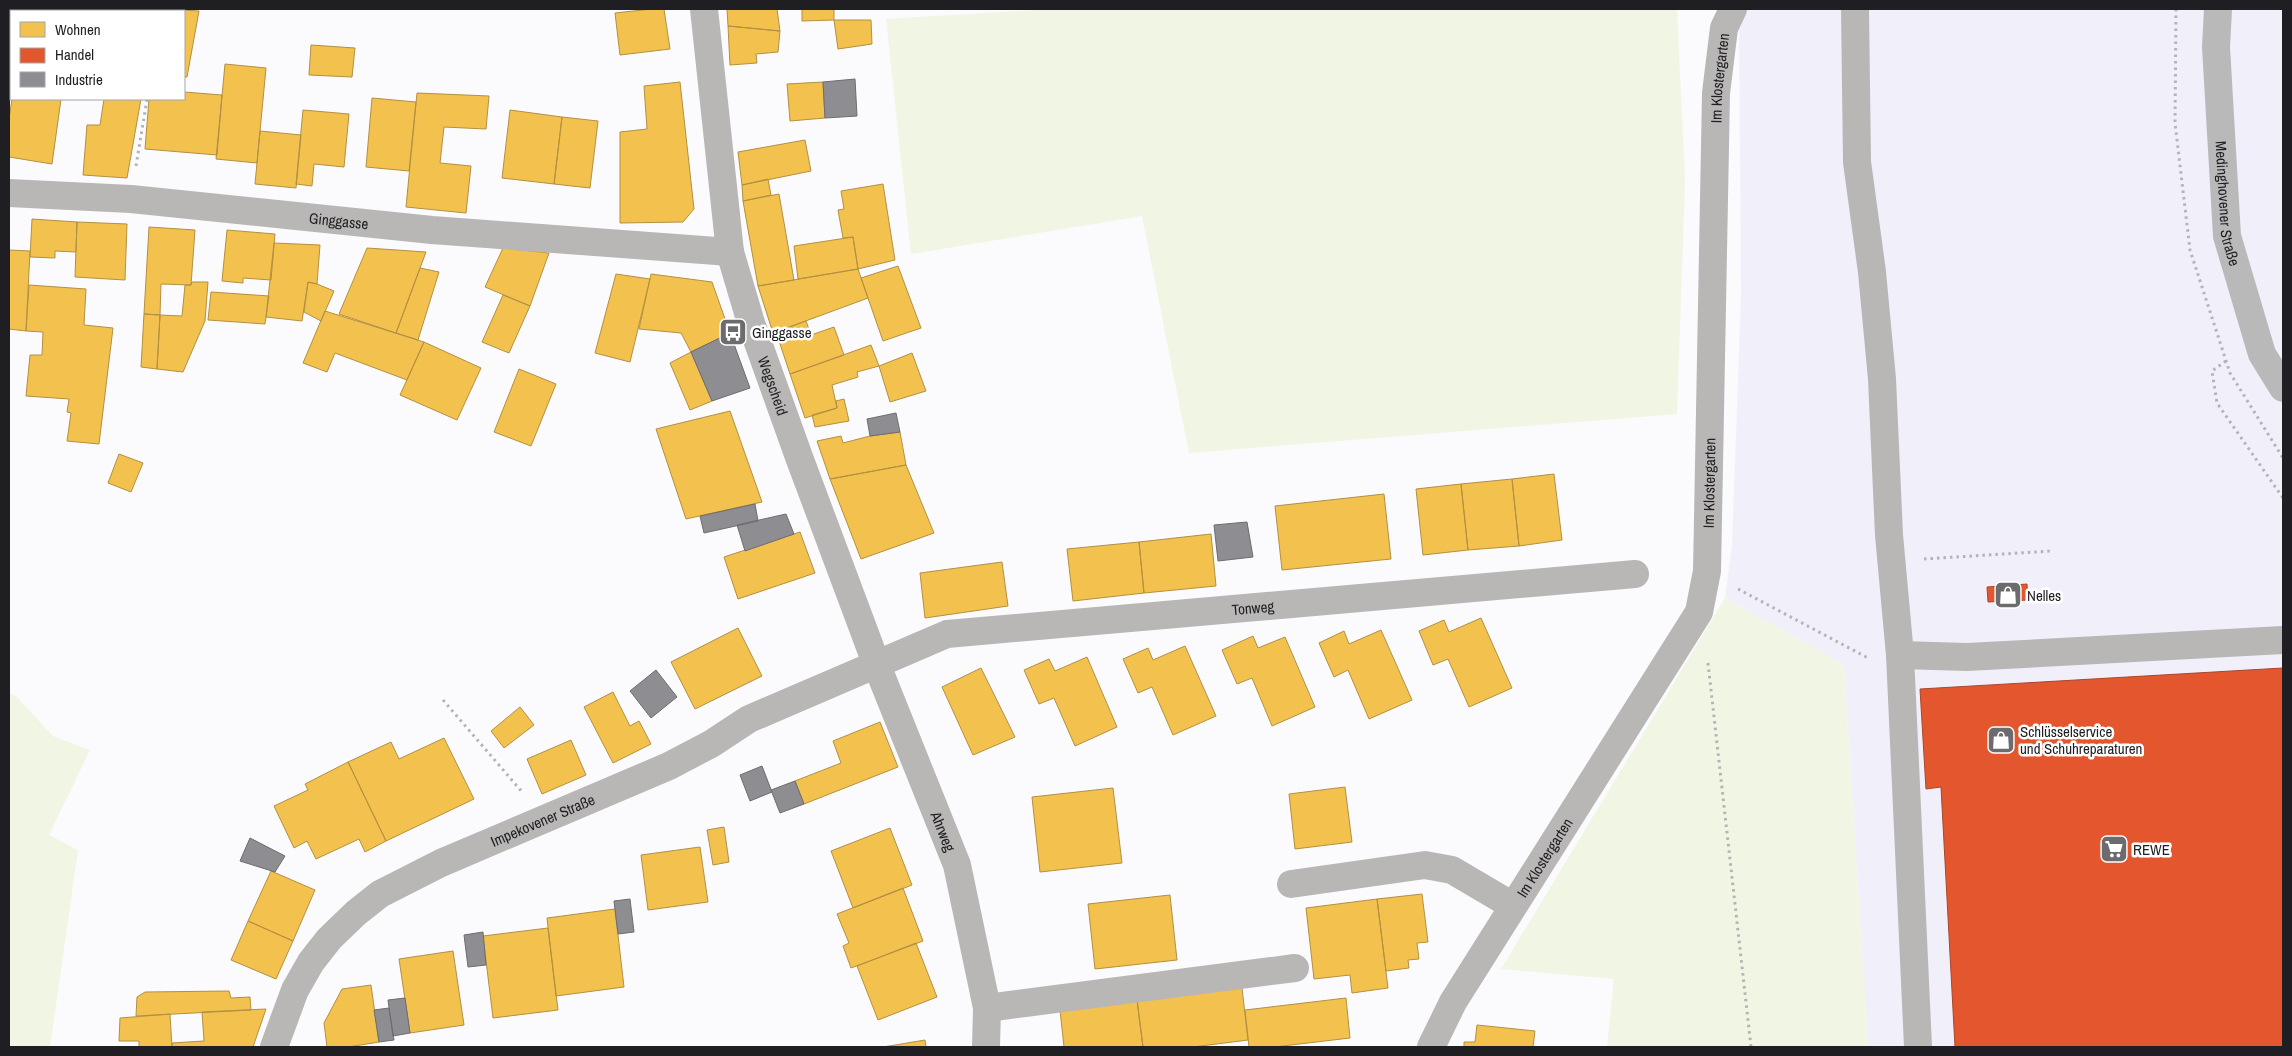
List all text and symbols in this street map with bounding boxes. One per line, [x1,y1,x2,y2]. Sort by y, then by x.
legend [10,10,185,100]
text: Wohnen [55,19,101,40]
street label: Im Klostergarten [1705,32,1734,123]
text: Handel [55,44,94,65]
text: Industrie [55,69,103,90]
street label: Medinghovener Straße [2211,140,2246,268]
street label: Ginggasse [308,207,370,234]
bus stop icon: Ginggasse [718,317,748,347]
place label: Ginggasse [752,322,812,343]
street label: Wegscheid [753,353,794,418]
street label: Im Klostergarten [1697,438,1720,528]
shop icon: Nelles [1993,580,2023,610]
place label: Nelles [2027,585,2061,606]
street label: Tonweg [1231,595,1275,620]
place label: Schlüsselservice und Schuhreparaturen [2020,721,2142,759]
shop icon: Schlüsselservice und Schuhreparaturen [1986,725,2016,755]
street label: Impekovener Straße [487,788,598,851]
street label: Ahrweg [926,807,961,855]
street label: Im Klostergarten [1511,814,1577,901]
supermarket icon: REWE [2099,834,2129,864]
place label: REWE [2133,839,2170,860]

